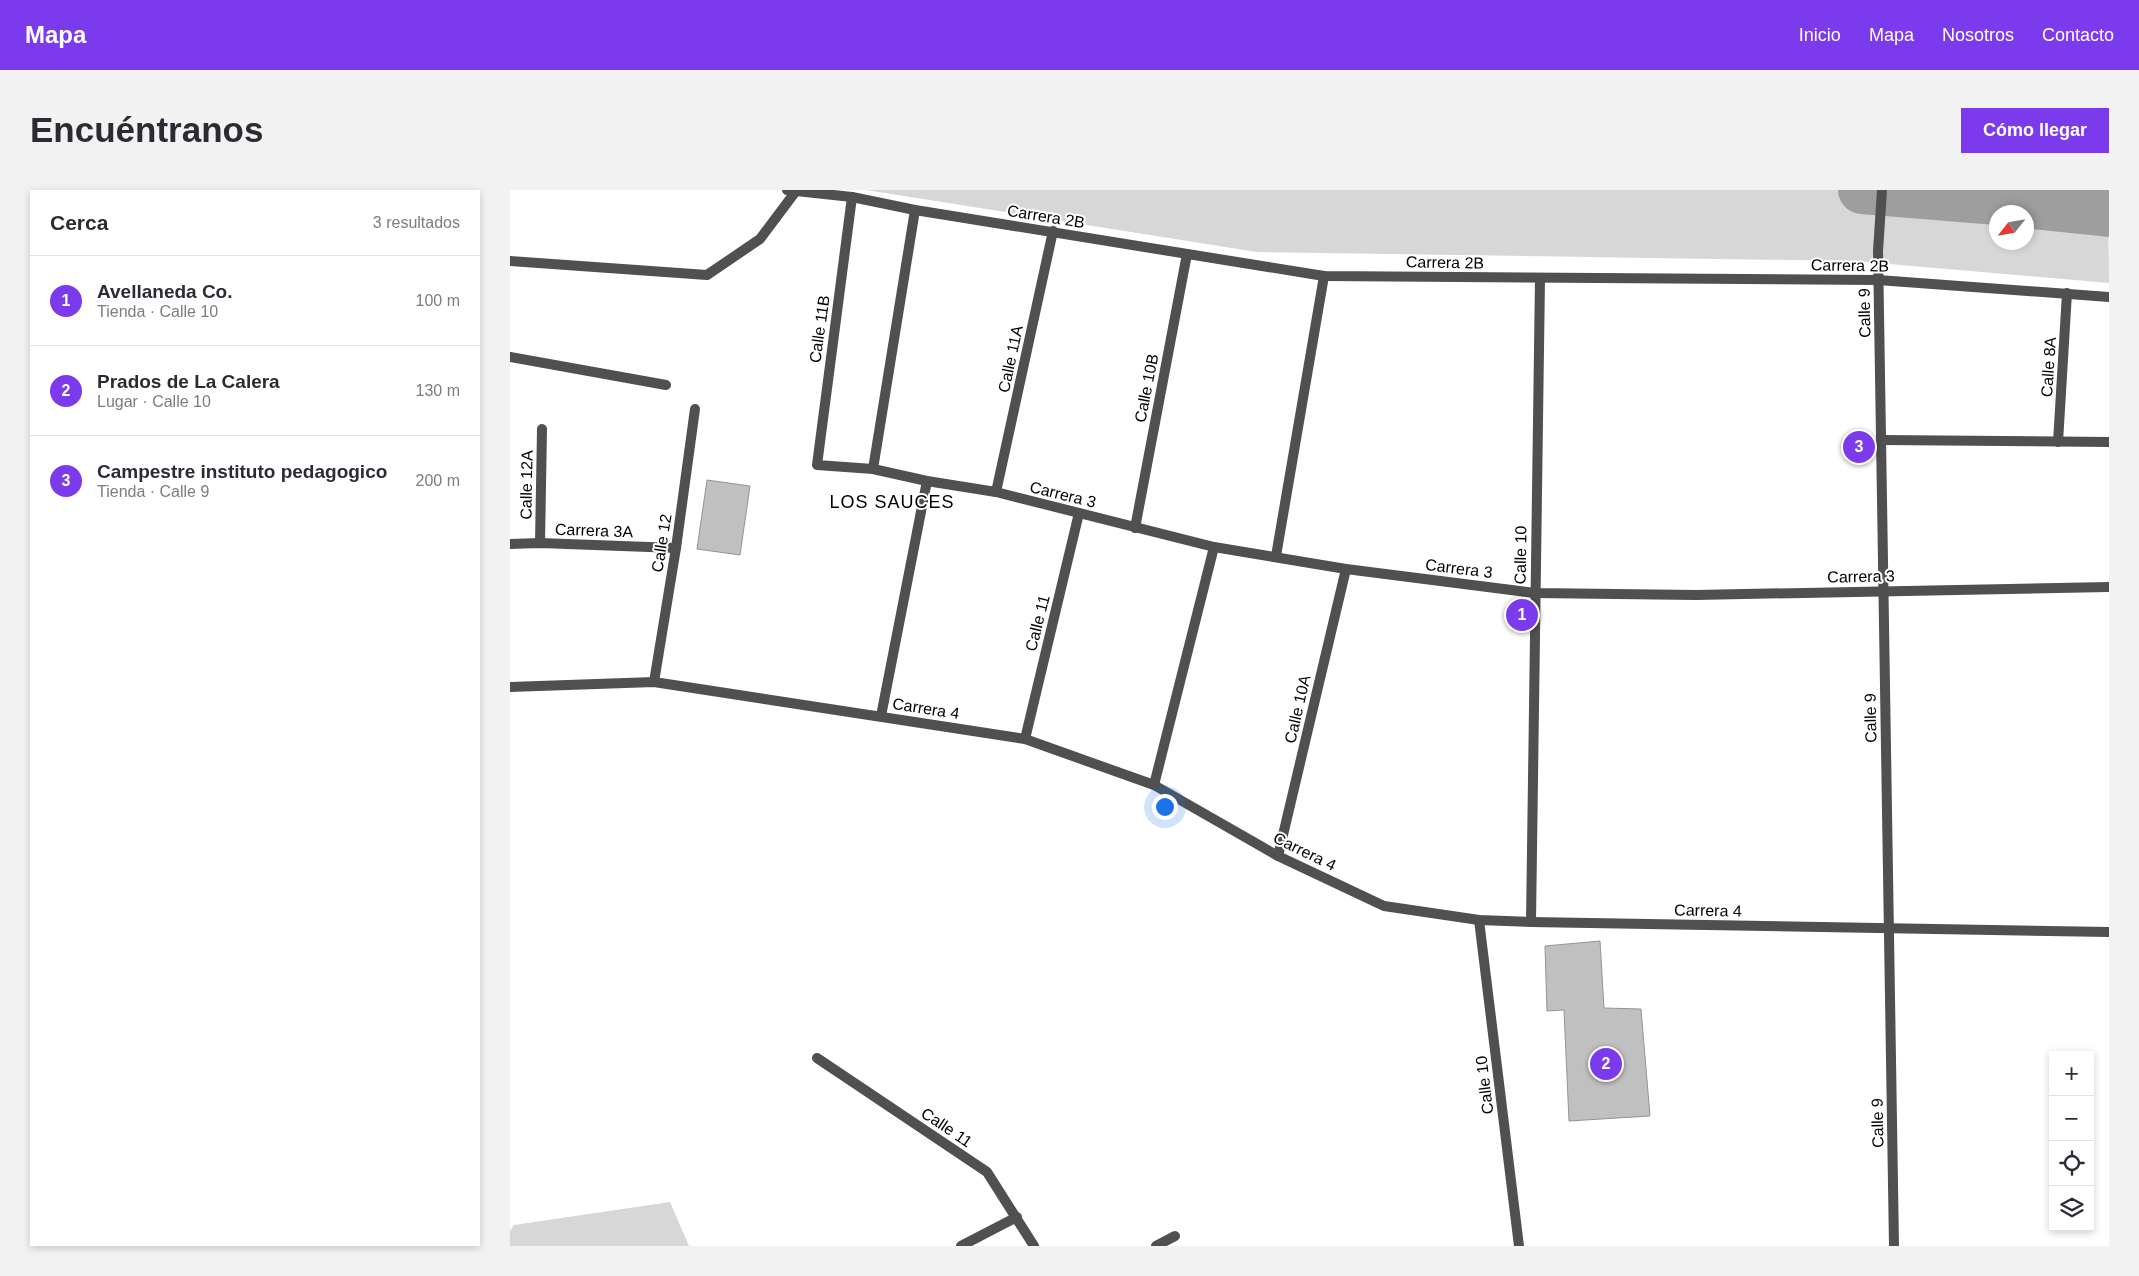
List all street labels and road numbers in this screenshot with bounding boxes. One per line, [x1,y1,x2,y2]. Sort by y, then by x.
street label: Carrera 2B [1006,202,1086,231]
street label: Carrera 2B [1406,253,1484,272]
street label: Carrera 2B [1811,256,1889,275]
street label: Calle 9 [1856,288,1873,338]
street label: Calle 11B [806,294,833,364]
street label: Calle 11A [995,324,1026,394]
street label: Calle 8A [2038,336,2059,398]
street label: Calle 10B [1132,352,1161,424]
street label: Calle 12A [517,450,536,520]
street label: Carrera 3 [1028,478,1098,511]
street label: Calle 12 [649,513,674,573]
street label: Carrera 3A [555,521,634,540]
street label: Calle 10 [1511,525,1530,585]
street label: Carrera 3 [1424,556,1494,581]
street label: Carrera 3 [1827,567,1895,586]
street label: Calle 11 [1022,593,1053,653]
street label: Calle 10A [1281,673,1314,745]
street label: Calle 9 [1862,693,1879,743]
street label: Carrera 4 [891,695,961,722]
street label: Carrera 4 [1271,829,1339,874]
street label: Carrera 4 [1674,901,1742,920]
street label: Calle 10 [1472,1055,1497,1115]
street label: Calle 9 [1869,1098,1886,1148]
street label: Calle 11 [918,1104,975,1151]

